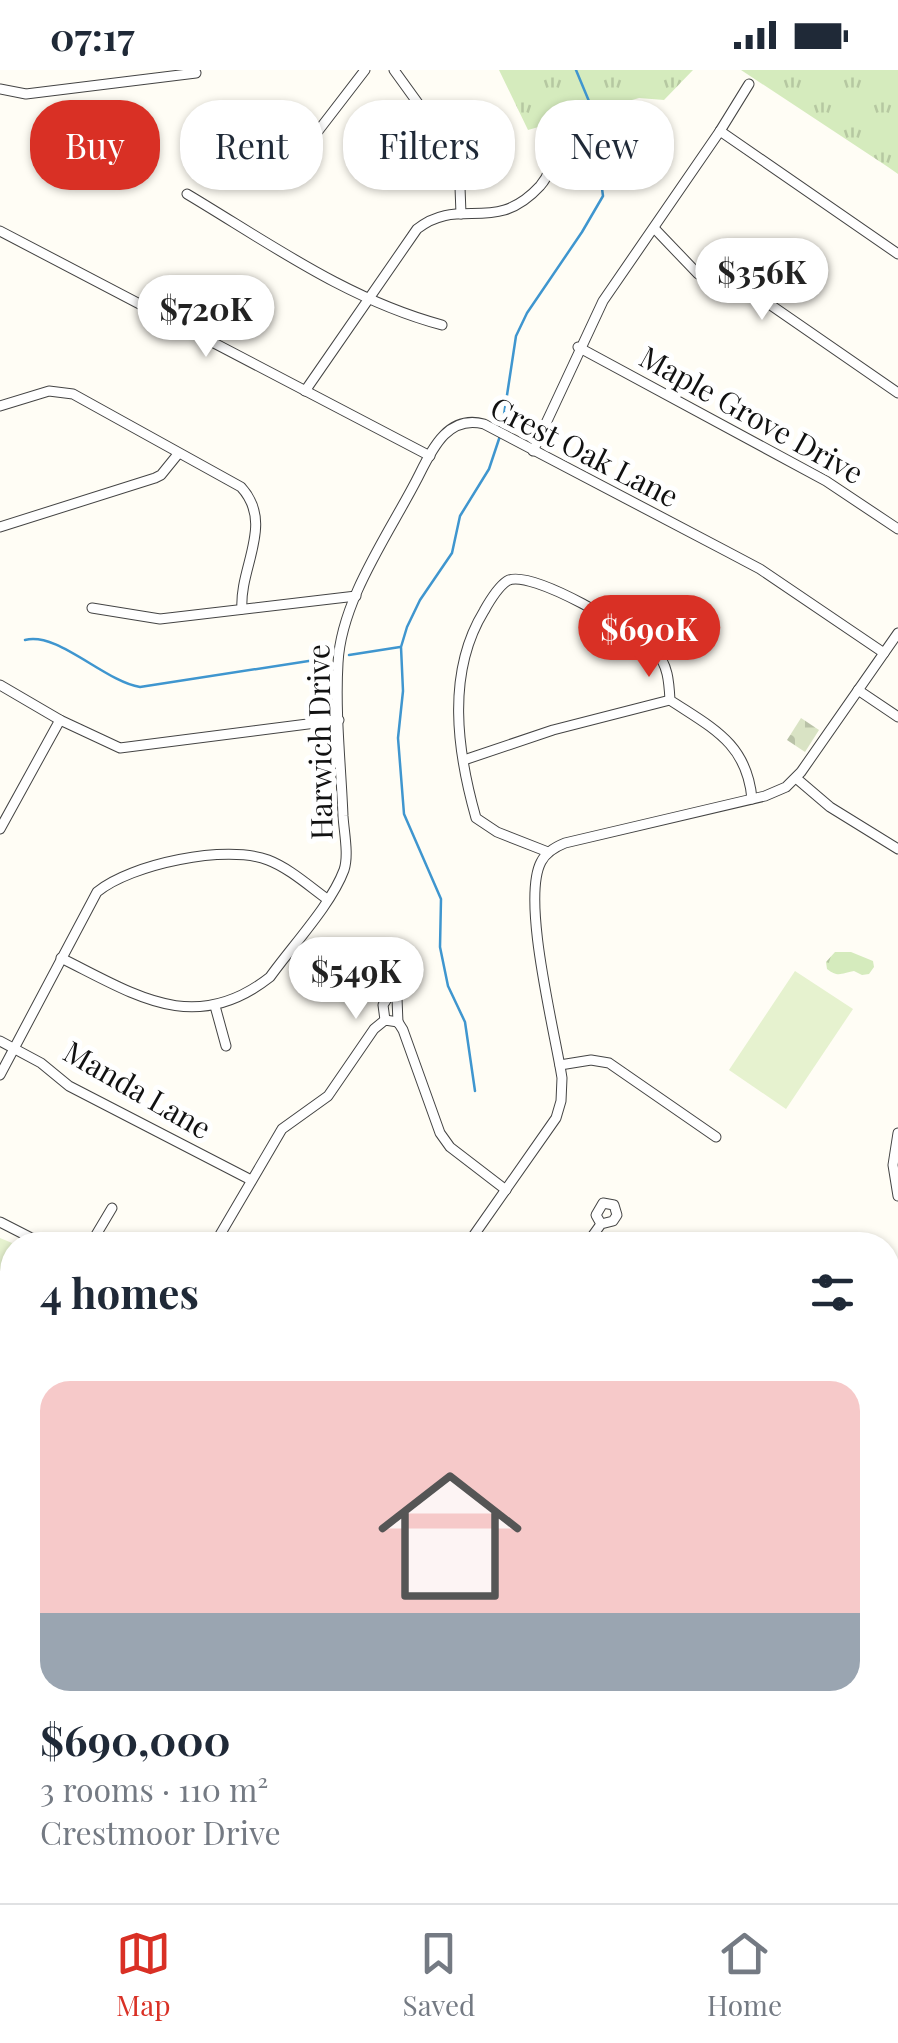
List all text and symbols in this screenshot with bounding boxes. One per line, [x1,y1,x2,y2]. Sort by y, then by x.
text: 07:17 [50,10,135,61]
chip: Buy [30,100,160,190]
chip: Rent [180,100,323,190]
chip: Filters [343,100,515,190]
chip: New [535,100,674,190]
pin: $356K [692,238,832,323]
text: $356K [717,249,807,292]
pin: $720K [136,275,276,360]
text: $720K [159,286,253,329]
street label: Maple Grove Drive [633,336,871,492]
street label: Crest Oak Lane [484,386,686,516]
pin: $690K [579,595,719,680]
text: $690K [600,606,698,649]
street label: Harwich Drive [297,644,341,840]
pin: $549K [286,937,426,1022]
text: $549K [311,948,401,991]
street label: Manda Lane [57,1031,219,1147]
text: 4 homes [40,1264,199,1320]
icon: filters [805,1265,860,1320]
icon: home [360,1446,540,1626]
text: $690,000 [40,1711,231,1767]
text: 3 rooms · 110 m² [40,1767,268,1810]
text: Crestmoor Drive [40,1810,281,1853]
tab: Map [116,1926,171,2023]
tab: Saved [403,1926,475,2023]
tab: Home [707,1926,782,2023]

